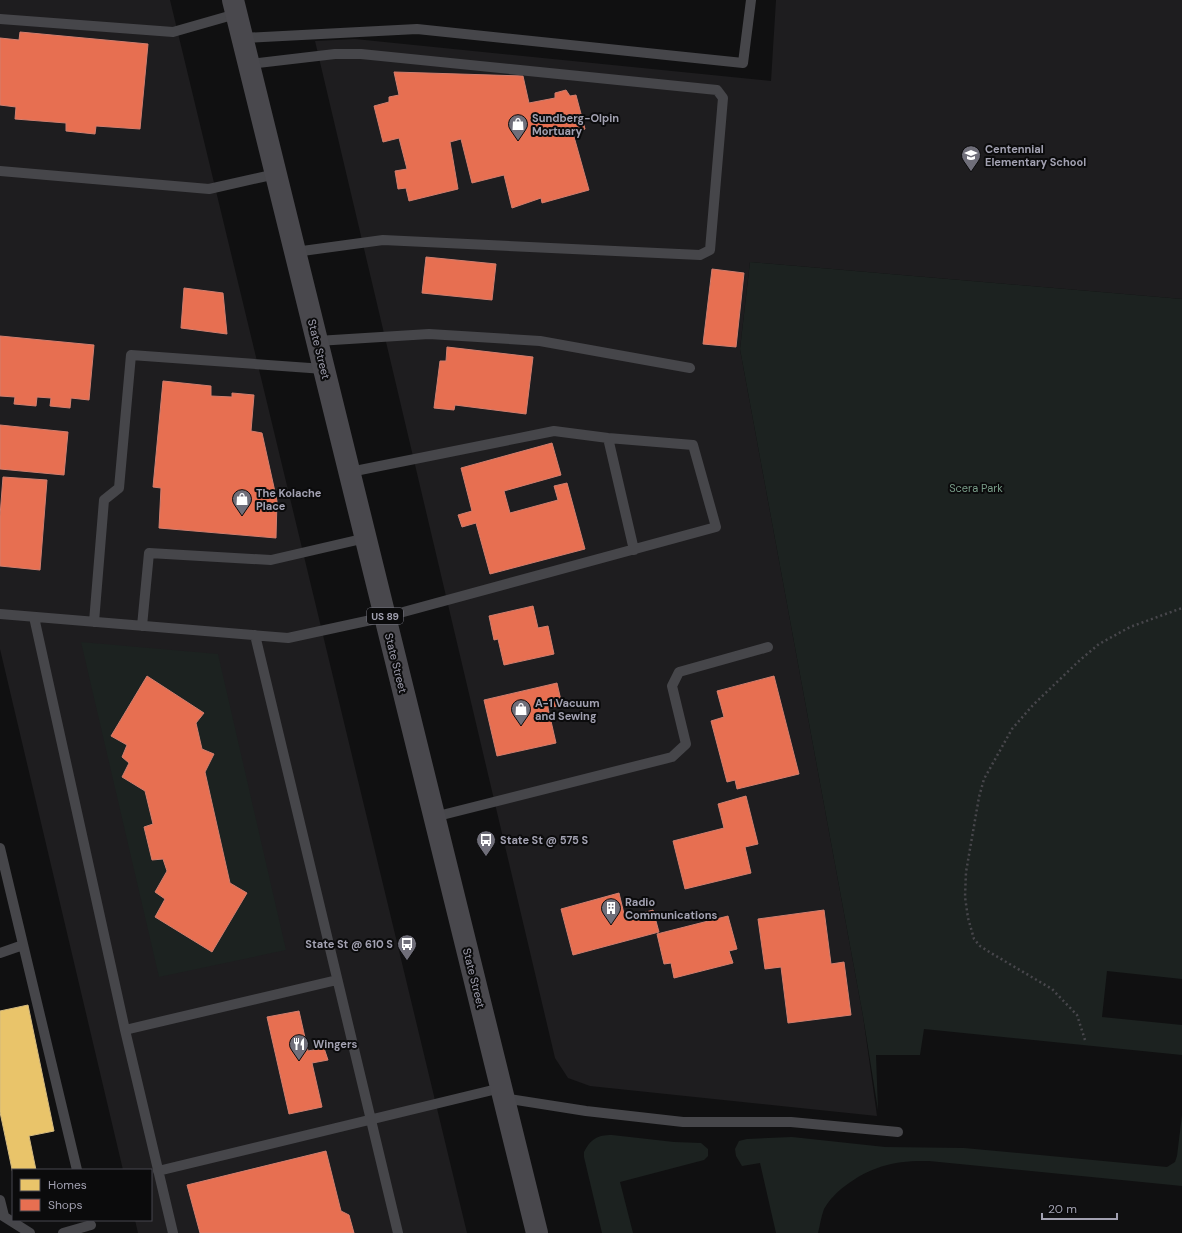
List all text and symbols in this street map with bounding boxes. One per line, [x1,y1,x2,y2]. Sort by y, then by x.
place label: Sundberg-Olpin Mortuary [532,111,619,138]
shop icon: Sundberg-Olpin Mortuary [507,113,529,141]
place label: Centennial Elementary School [985,142,1086,169]
school or university icon: Centennial Elementary School [960,144,982,172]
street label: State Street [305,318,333,380]
park label: Scera Park [949,481,1003,495]
place label: The Kolache Place [256,486,322,513]
shop icon: The Kolache Place [231,488,253,516]
road number: US 89 [367,608,403,624]
street label: State Street [382,632,410,694]
place label: A-1 Vacuum and Sewing [535,696,599,723]
shop icon: A-1 Vacuum and Sewing [510,698,532,726]
bus stop icon: State St @ 575 S [475,829,497,857]
place label: State St @ 575 S [500,833,589,847]
place label: Radio Communications [625,895,717,922]
building icon: Radio Communications [600,897,622,925]
bus stop icon: State St @ 610 S [396,933,418,961]
place label: State St @ 610 S [305,937,393,951]
street label: State Street [460,947,488,1009]
restaurant icon: Wingers [288,1033,310,1061]
place label: Wingers [313,1037,357,1051]
legend [12,1169,152,1221]
text: Homes [48,1177,87,1193]
scale bar [1042,1195,1117,1221]
text: Shops [48,1197,83,1213]
text: 20 m [1048,1201,1077,1217]

